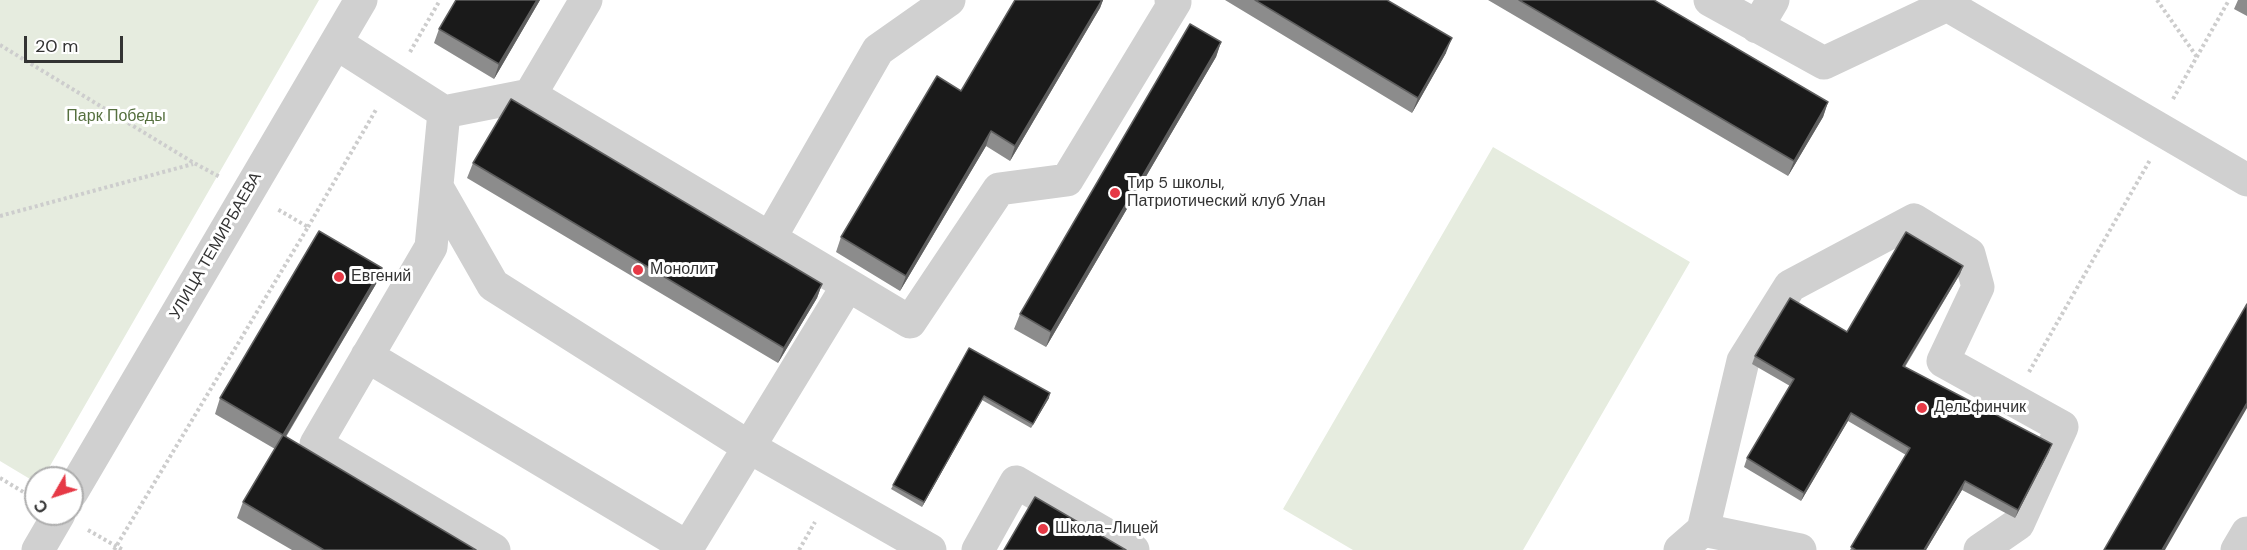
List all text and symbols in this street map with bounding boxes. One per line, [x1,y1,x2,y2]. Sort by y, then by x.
scale bar [27,24,126,62]
text: 20 m [35,34,78,58]
park label: Парк Победы [66,107,166,127]
street label: УЛИЦА ТЕМИРБАЕВА [166,169,266,323]
place label: Тир 5 школы, Патриотический клуб Улан [1127,174,1326,212]
marker: Тир 5 школы, Патриотический клуб Улан [1108,186,1122,200]
place label: Монолит [650,260,715,280]
marker: Монолит [631,263,645,277]
place label: Евгений [351,267,411,287]
marker: Евгений [332,270,346,284]
place label: Дельфинчик [1934,398,2026,418]
marker: Дельфинчик [1915,401,1929,415]
north arrow [24,466,84,526]
text: С [29,495,53,517]
place label: Школа-Лицей [1055,519,1159,539]
marker: Школа-Лицей [1036,522,1050,536]

